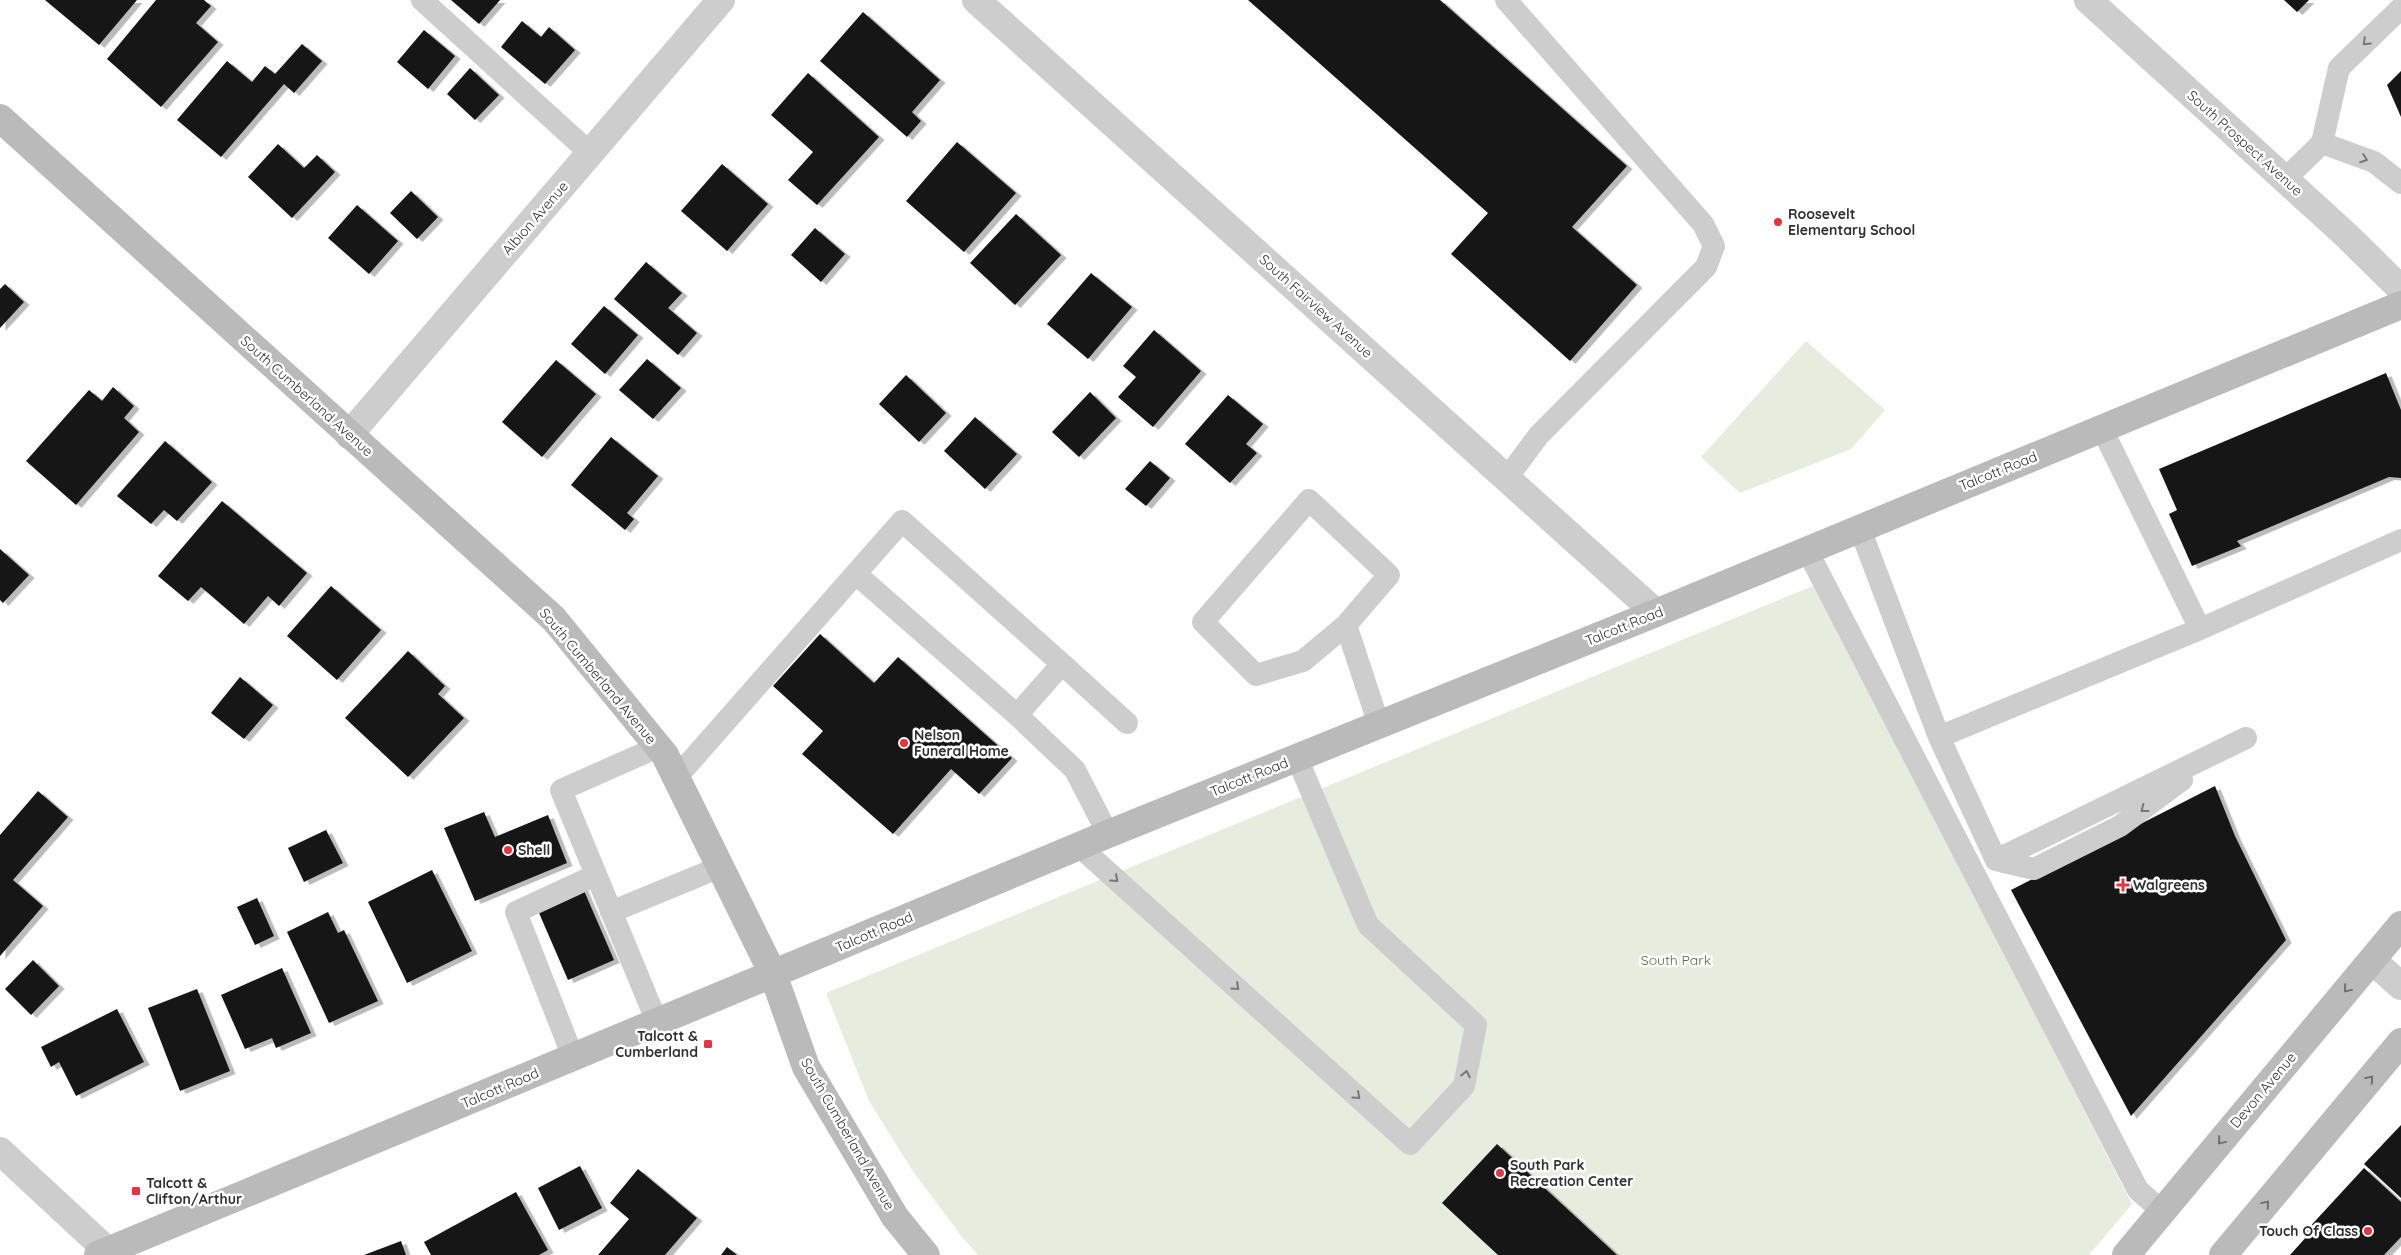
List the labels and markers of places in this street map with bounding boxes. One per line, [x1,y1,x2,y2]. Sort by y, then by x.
place label: Roosevelt Elementary School [1788,205,1915,239]
marker: Roosevelt Elementary School [1772,216,1784,228]
place label: Nelson Funeral Home [914,726,1009,760]
marker: Nelson Funeral Home [898,737,910,749]
place label: Shell [518,841,550,859]
marker: Shell [502,844,514,856]
place label: Walgreens [2133,876,2205,894]
marker: Walgreens [2117,879,2129,891]
place label: Talcott & Cumberland [615,1027,698,1061]
marker: Talcott & Cumberland [702,1038,714,1050]
place label: South Park Recreation Center [1510,1156,1633,1190]
marker: South Park Recreation Center [1494,1167,1506,1179]
place label: Talcott & Clifton/Arthur [146,1174,242,1208]
marker: Talcott & Clifton/Arthur [130,1185,142,1197]
place label: Touch Of Class [2259,1222,2358,1240]
marker: Touch Of Class [2362,1225,2374,1237]

